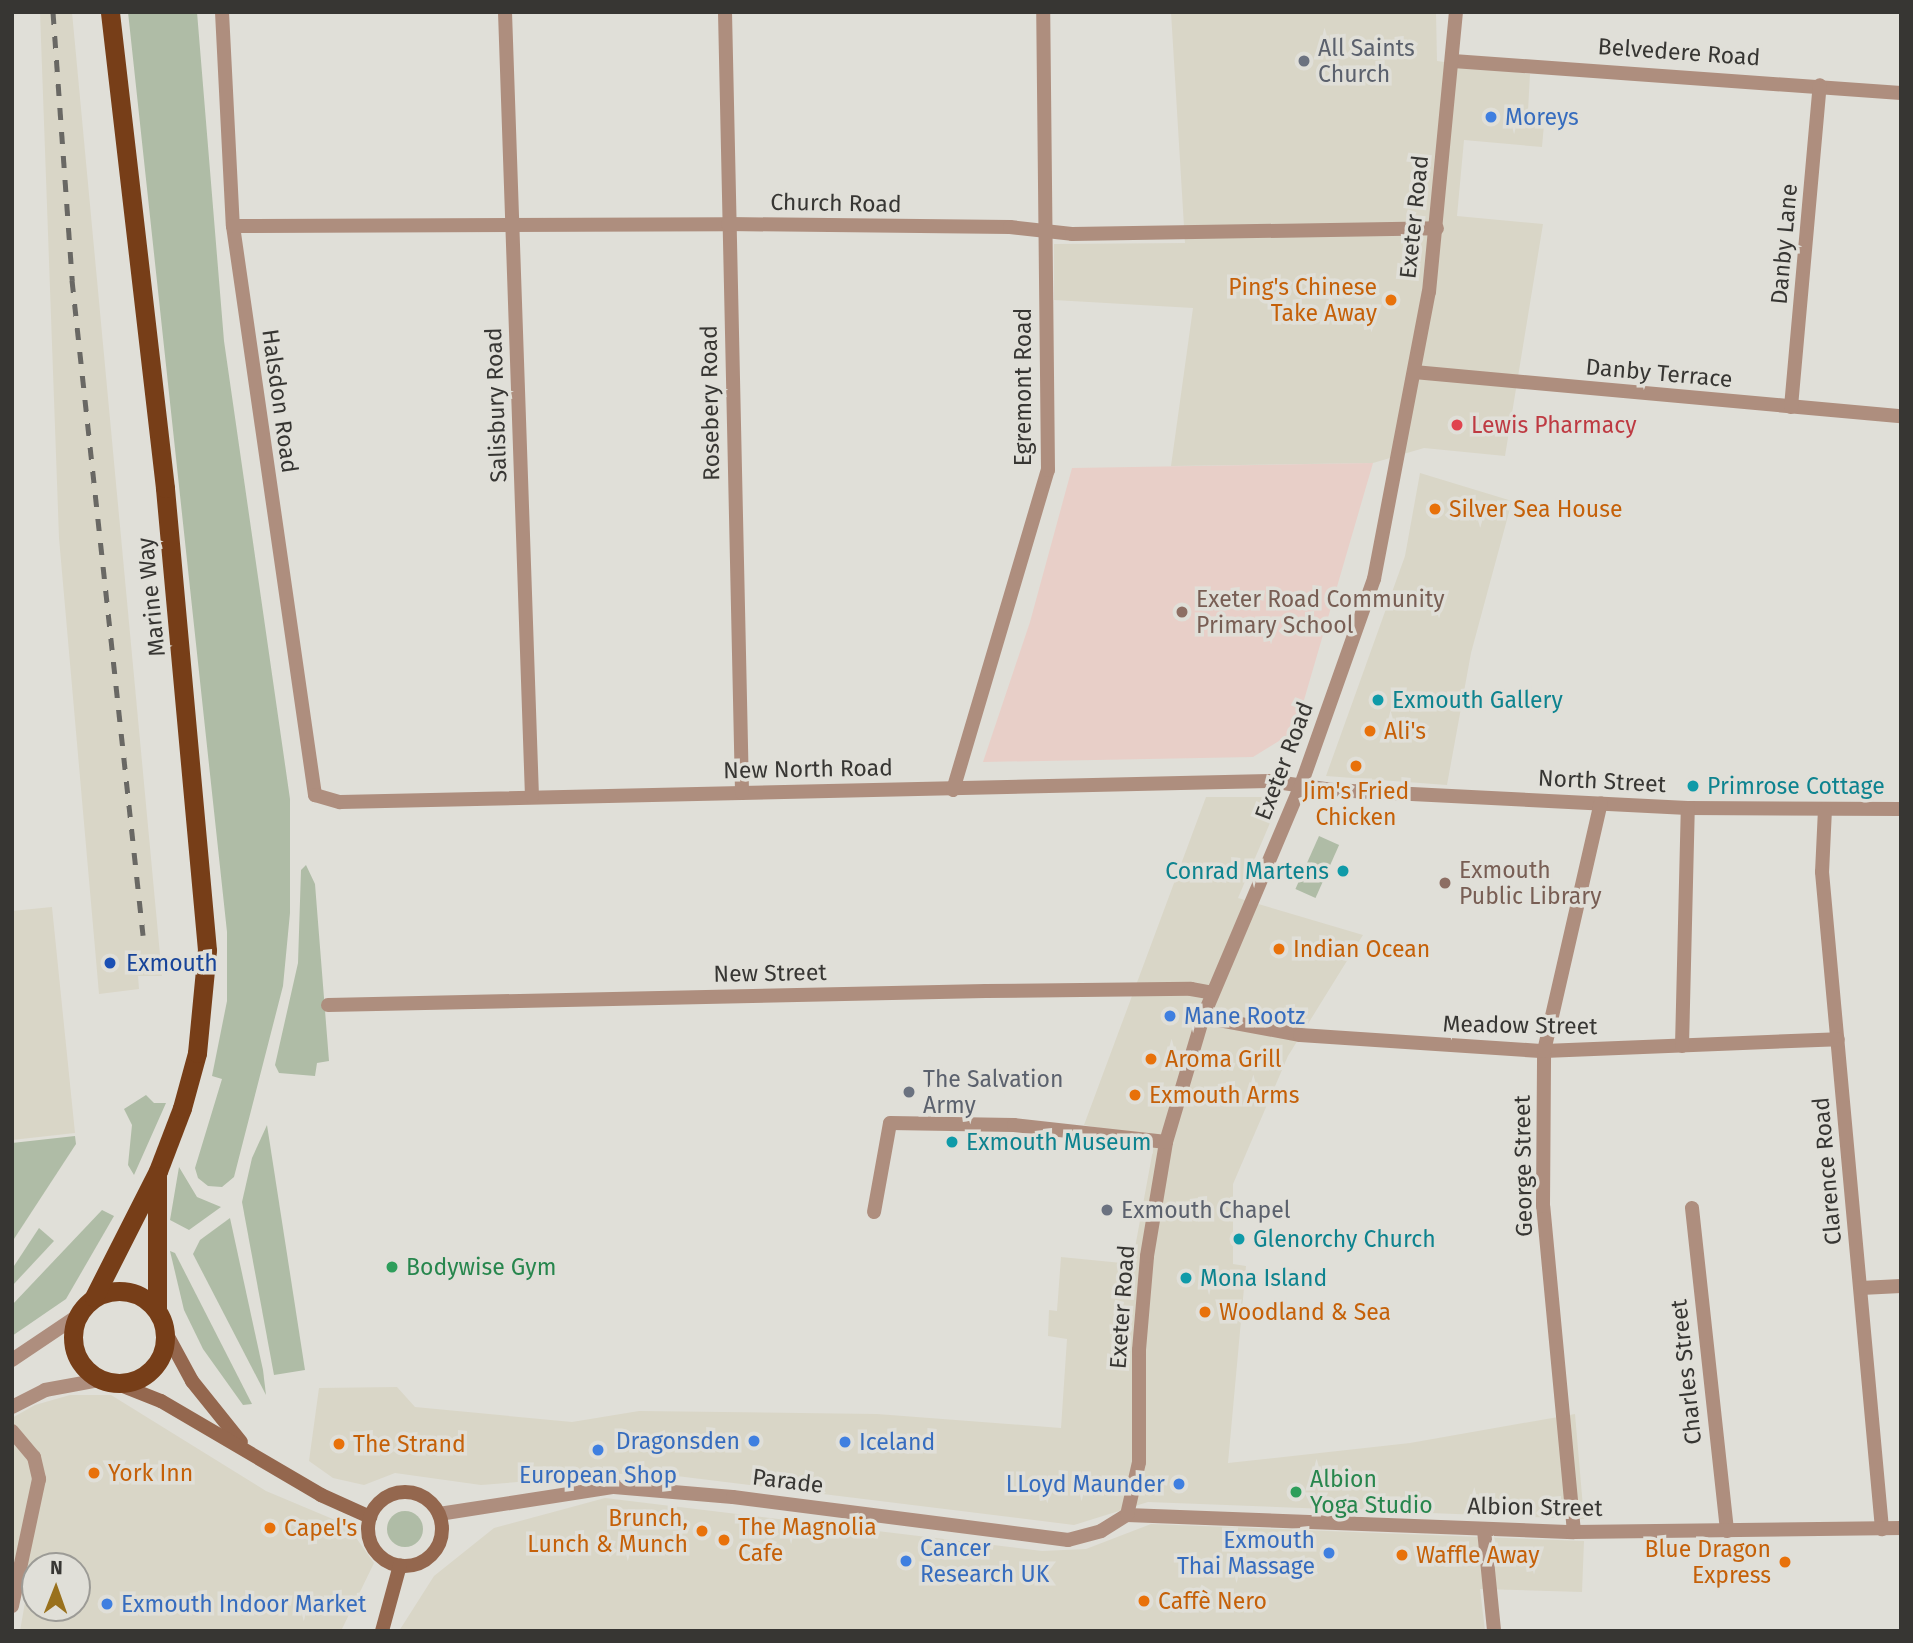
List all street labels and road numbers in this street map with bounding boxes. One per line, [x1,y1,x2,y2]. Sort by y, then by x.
street label: Belvedere Road [1597,33,1761,71]
street label: Exeter Road [1394,154,1434,280]
street label: Danby Lane [1765,182,1803,306]
street label: Church Road [770,188,902,218]
street label: Egremont Road [1009,308,1037,466]
street label: Rosebery Road [695,325,725,481]
street label: Halsdon Road [256,327,304,475]
street label: Salisbury Road [480,327,512,483]
street label: Danby Terrace [1584,353,1734,393]
street label: Marine Way [131,536,171,658]
street label: Exeter Road [1249,698,1319,824]
street label: New North Road [723,754,893,784]
street label: North Street [1537,764,1667,798]
street label: New Street [713,958,827,988]
street label: Meadow Street [1442,1010,1598,1040]
street label: George Street [1508,1095,1538,1237]
street label: Clarence Road [1807,1096,1847,1246]
street label: Exeter Road [1104,1244,1140,1370]
street label: Charles Street [1665,1298,1707,1446]
street label: Parade [751,1463,825,1499]
street label: Albion Street [1467,1492,1603,1522]

